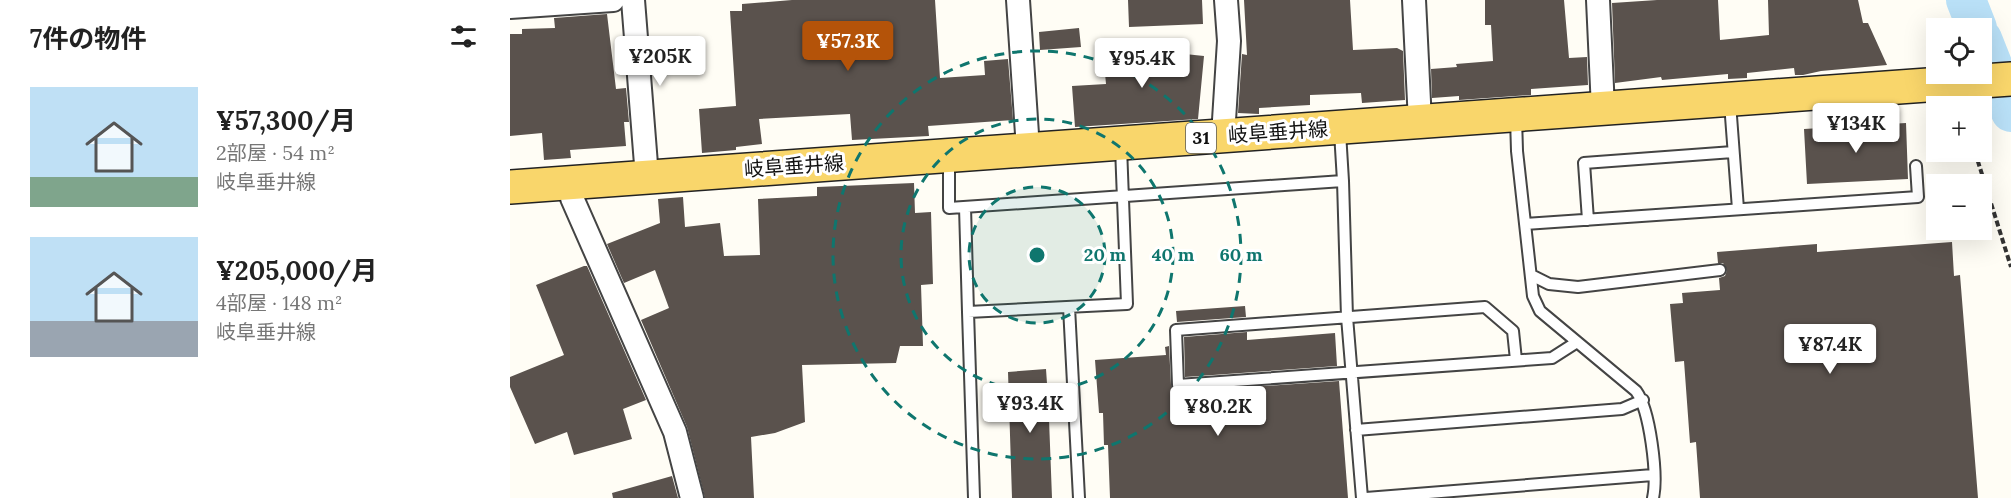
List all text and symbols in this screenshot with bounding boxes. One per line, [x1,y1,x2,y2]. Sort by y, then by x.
map controls [1926,18,1992,240]
button: locate [1926,18,1992,84]
icon: filters [447,20,480,53]
pin: ¥57.3K [799,21,897,72]
text: 7件の物件 [30,22,146,55]
text: ¥57.3K [816,28,880,53]
pin: ¥205K [618,36,702,87]
pin: ¥95.4K [1093,38,1191,89]
text: ¥205K [629,43,691,68]
text: ¥95.4K [1109,45,1175,70]
button: + [1926,96,1992,162]
pin: ¥134K [1814,103,1898,154]
text: ¥57,300/月 [216,104,356,137]
text: ¥134K [1827,110,1885,135]
icon: home [78,111,150,183]
street label: 岐阜垂井線 [1227,116,1329,147]
road number: 31 [1186,123,1216,153]
text: 2部屋 · 54 m² [216,140,335,165]
street label: 岐阜垂井線 [743,150,845,181]
text: 岐阜垂井線 [216,169,316,194]
button: − [1926,174,1992,240]
text: 20 m [1084,243,1127,266]
text: 40 m [1152,243,1195,266]
text: 60 m [1219,243,1263,266]
centre of rings [1027,245,1047,265]
text: ¥205,000/月 [216,254,377,287]
icon: home [78,261,150,333]
text: 4部屋 · 148 m² [216,290,343,315]
text: 岐阜垂井線 [216,319,316,344]
pin: ¥87.4K [1781,324,1879,375]
text: ¥87.4K [1798,331,1862,356]
pin: ¥93.4K [981,383,1079,434]
pin: ¥80.2K [1169,386,1267,437]
text: ¥93.4K [997,390,1064,415]
text: ¥80.2K [1184,393,1252,418]

